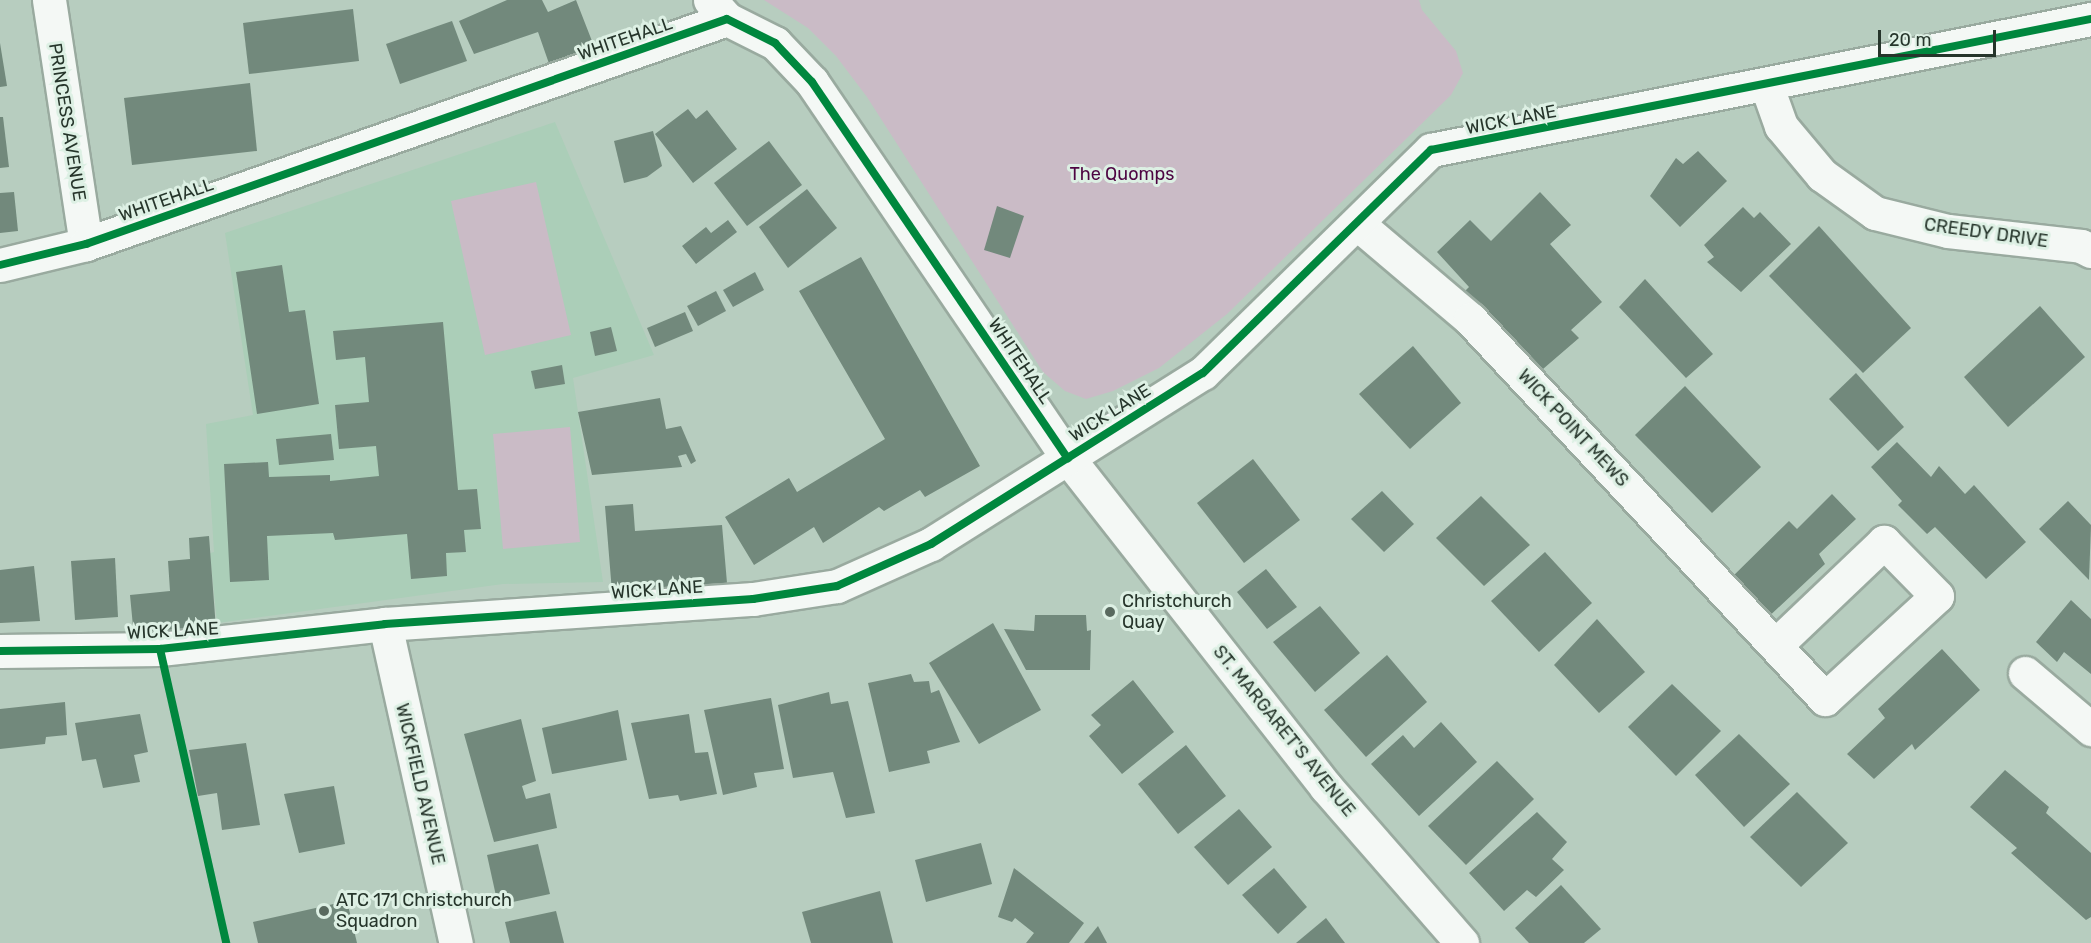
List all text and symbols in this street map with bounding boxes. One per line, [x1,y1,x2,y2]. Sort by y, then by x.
street label: WHITEHALL [575,13,675,65]
scale bar [1881,18,2000,56]
text: 20 m [1889,29,1931,51]
street label: PRINCESS AVENUE [44,41,90,203]
street label: WICK LANE [1464,101,1558,139]
park label: The Quomps [1070,163,1174,185]
street label: WHITEHALL [116,174,216,226]
street label: CREEDY DRIVE [1922,214,2050,252]
street label: WHITEHALL [983,314,1057,408]
street label: WICK POINT MEWS [1513,365,1633,491]
street label: WICK LANE [1065,379,1155,447]
street label: WICK LANE [610,576,704,604]
place label: Christchurch Quay [1122,591,1232,634]
marker: Christchurch Quay [1103,605,1117,619]
street label: WICK LANE [126,618,220,644]
street label: ST. MARGARET'S AVENUE [1208,641,1360,821]
street label: WICKFIELD AVENUE [391,701,449,867]
place label: ATC 171 Christchurch Squadron [336,890,512,932]
marker: ATC 171 Christchurch Squadron [317,904,331,918]

